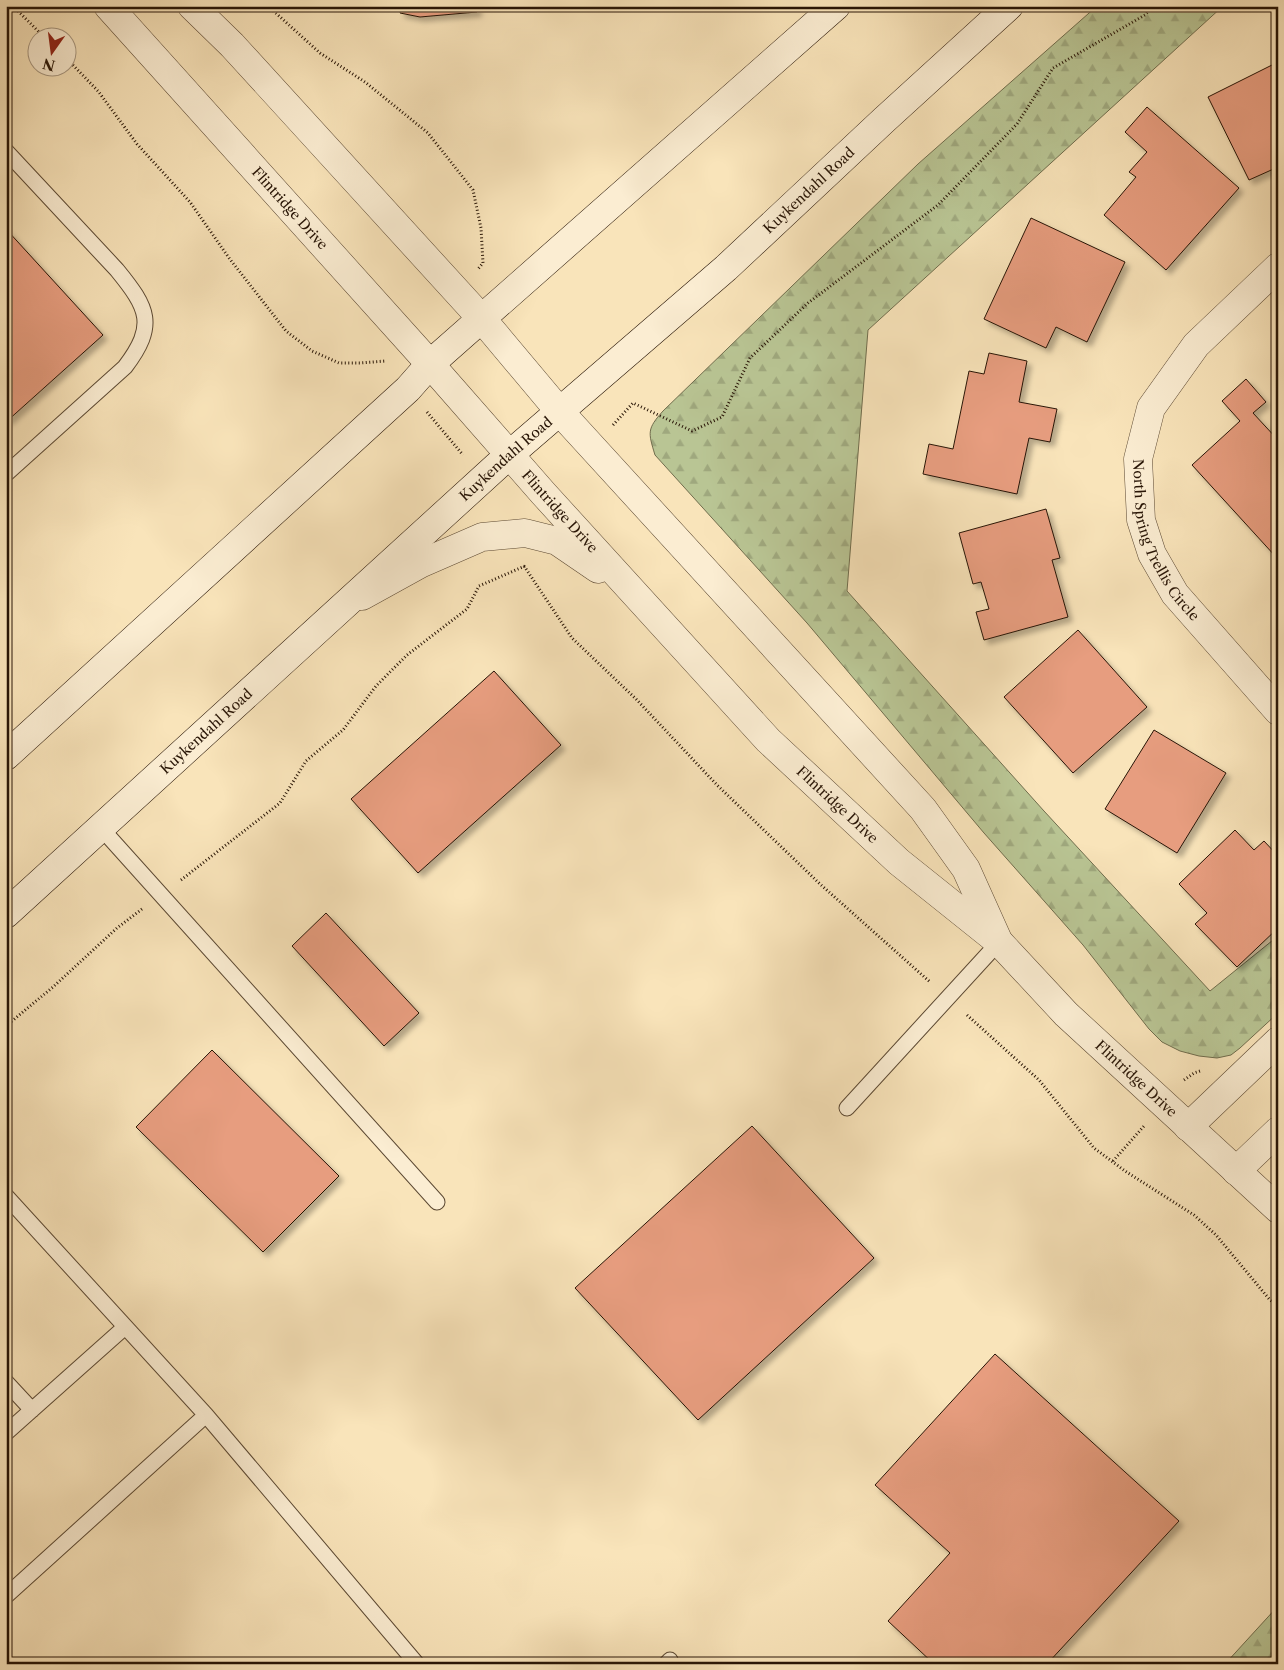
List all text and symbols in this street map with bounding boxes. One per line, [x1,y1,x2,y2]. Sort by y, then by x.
north arrow [28,28,78,78]
text: N [41,54,57,75]
street label: Kuykendahl Road [760,143,859,237]
street label: Flintridge Drive [248,163,332,253]
street label: Kuykendahl Road [456,412,556,505]
street label: North Spring Trellis Circle [1129,458,1203,625]
street label: Flintridge Drive [518,466,602,557]
street label: Kuykendahl Road [156,684,256,778]
street label: Flintridge Drive [793,762,882,847]
street label: Flintridge Drive [1091,1036,1181,1121]

